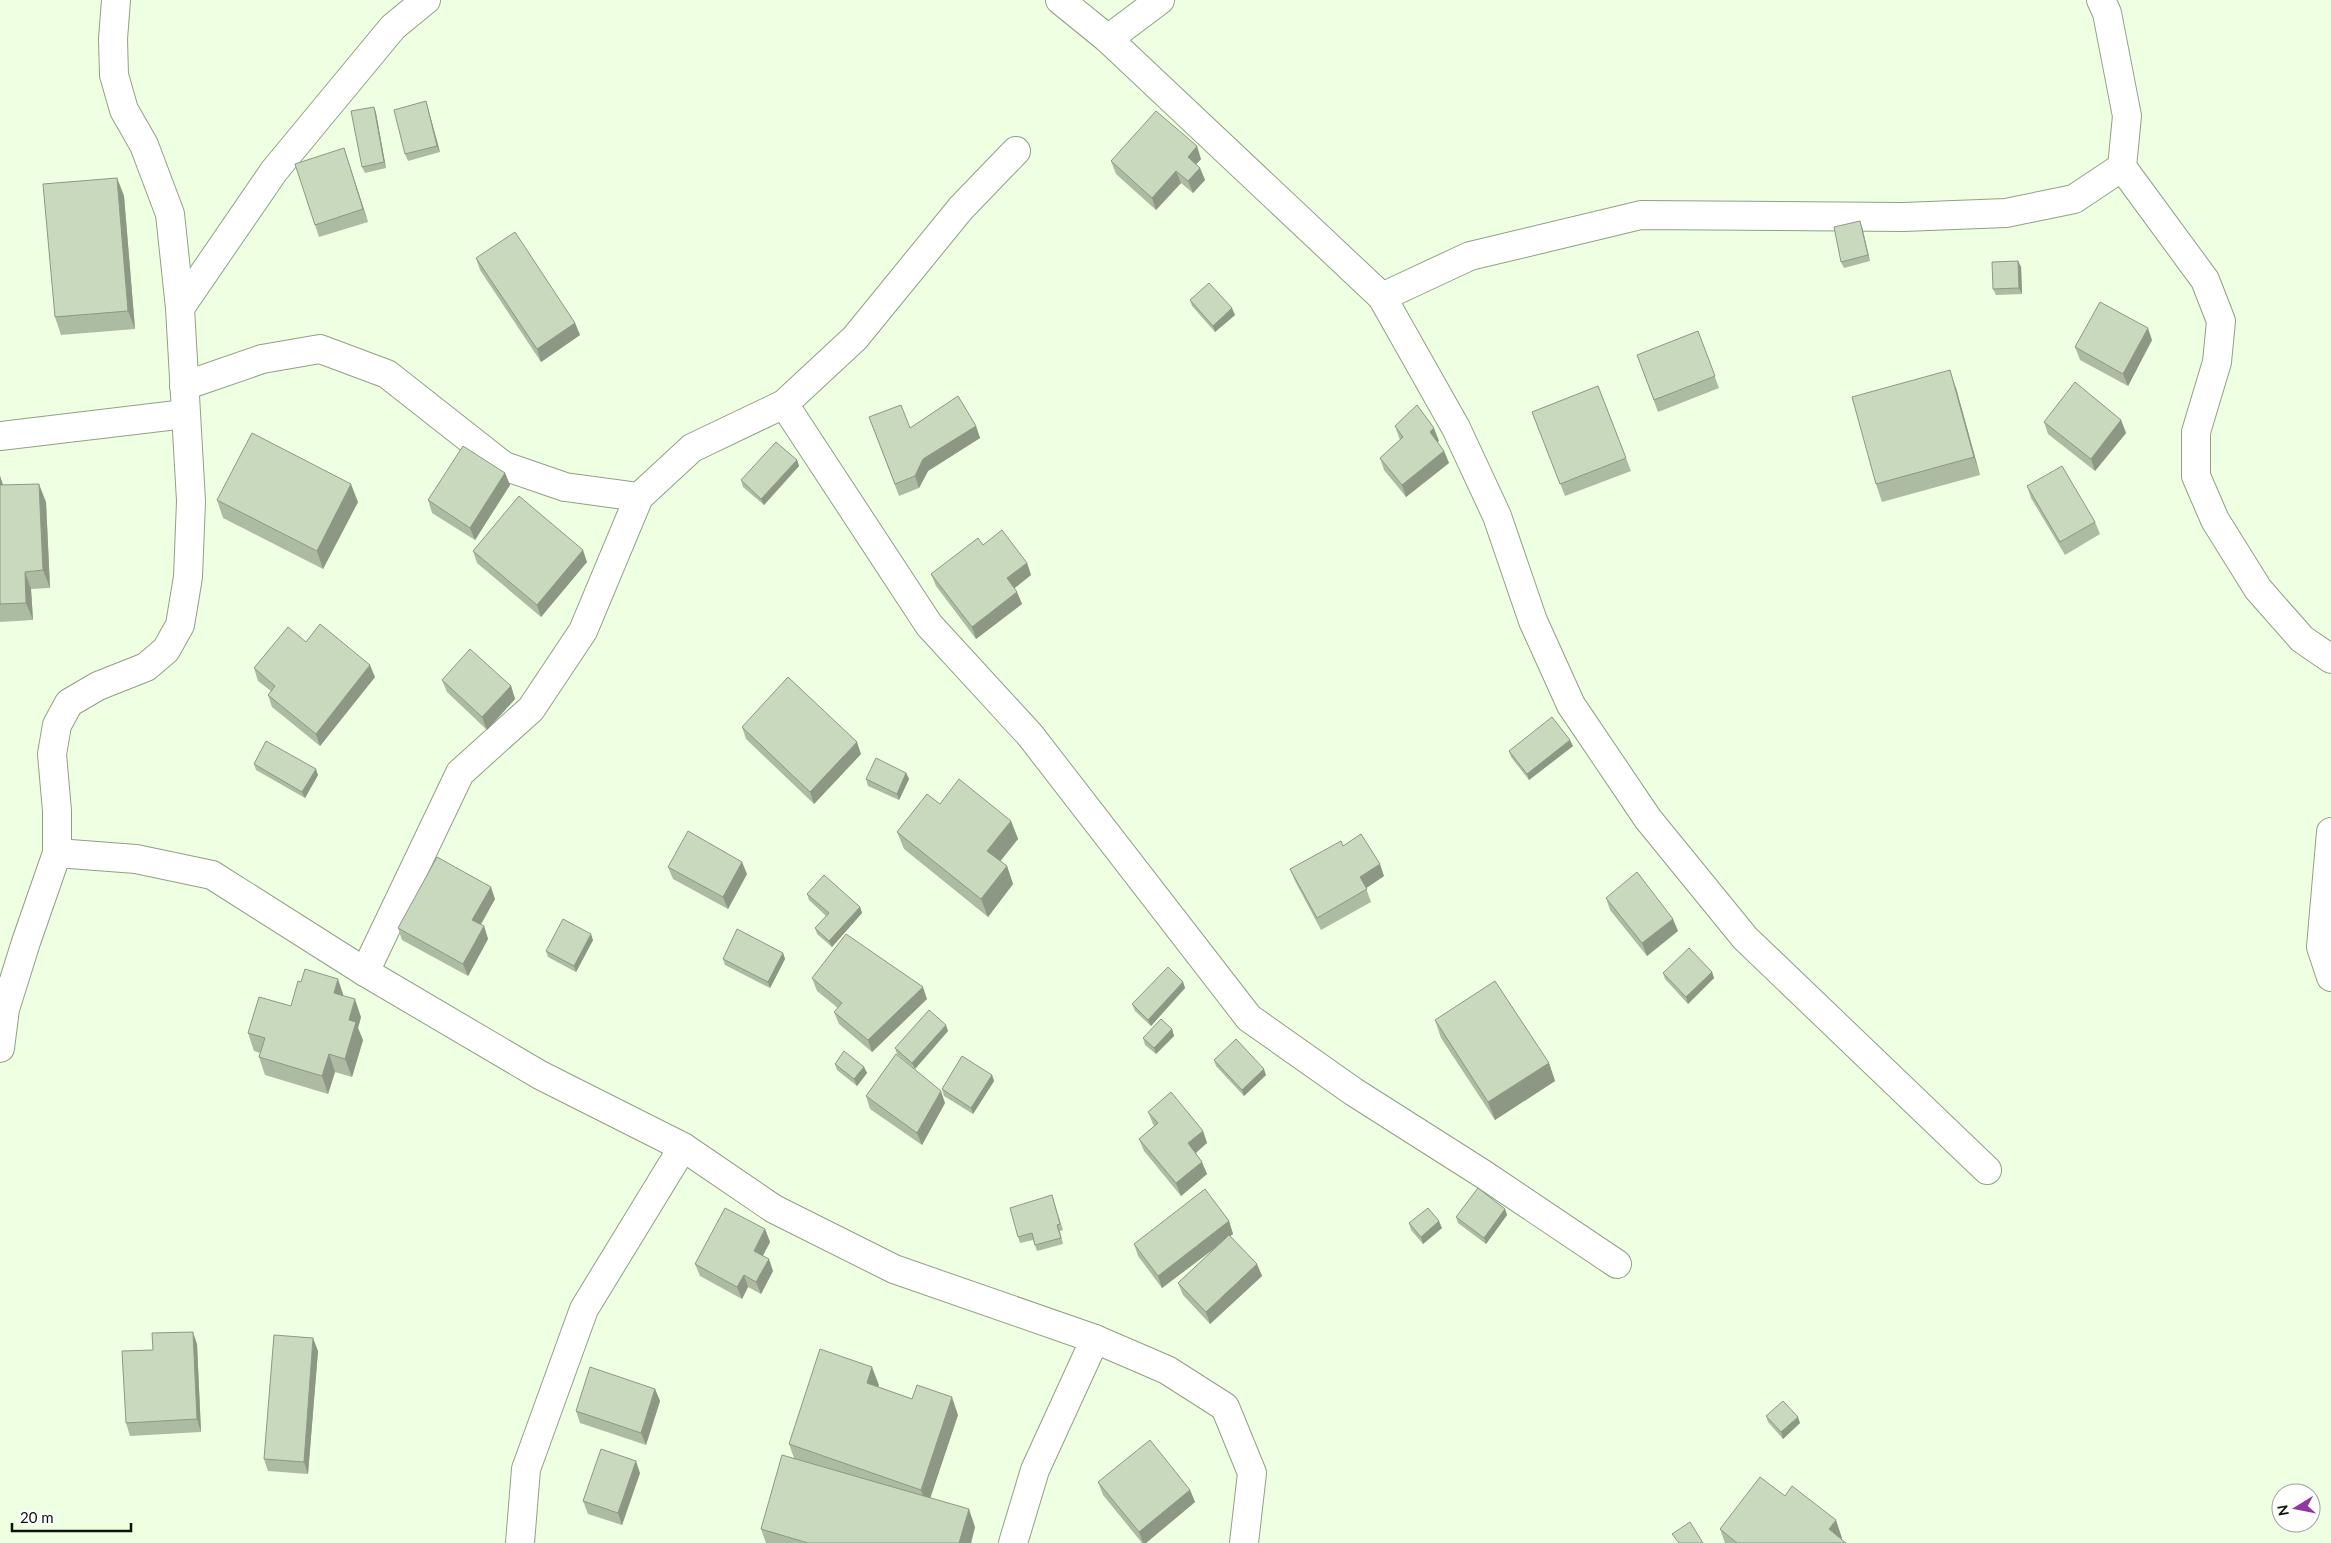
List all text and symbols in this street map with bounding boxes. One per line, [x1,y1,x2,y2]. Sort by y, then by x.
north arrow [2271,1483,2321,1533]
scale bar [12,1500,131,1532]
text: N [2273,1504,2292,1517]
text: 20 m [20,1508,54,1526]

